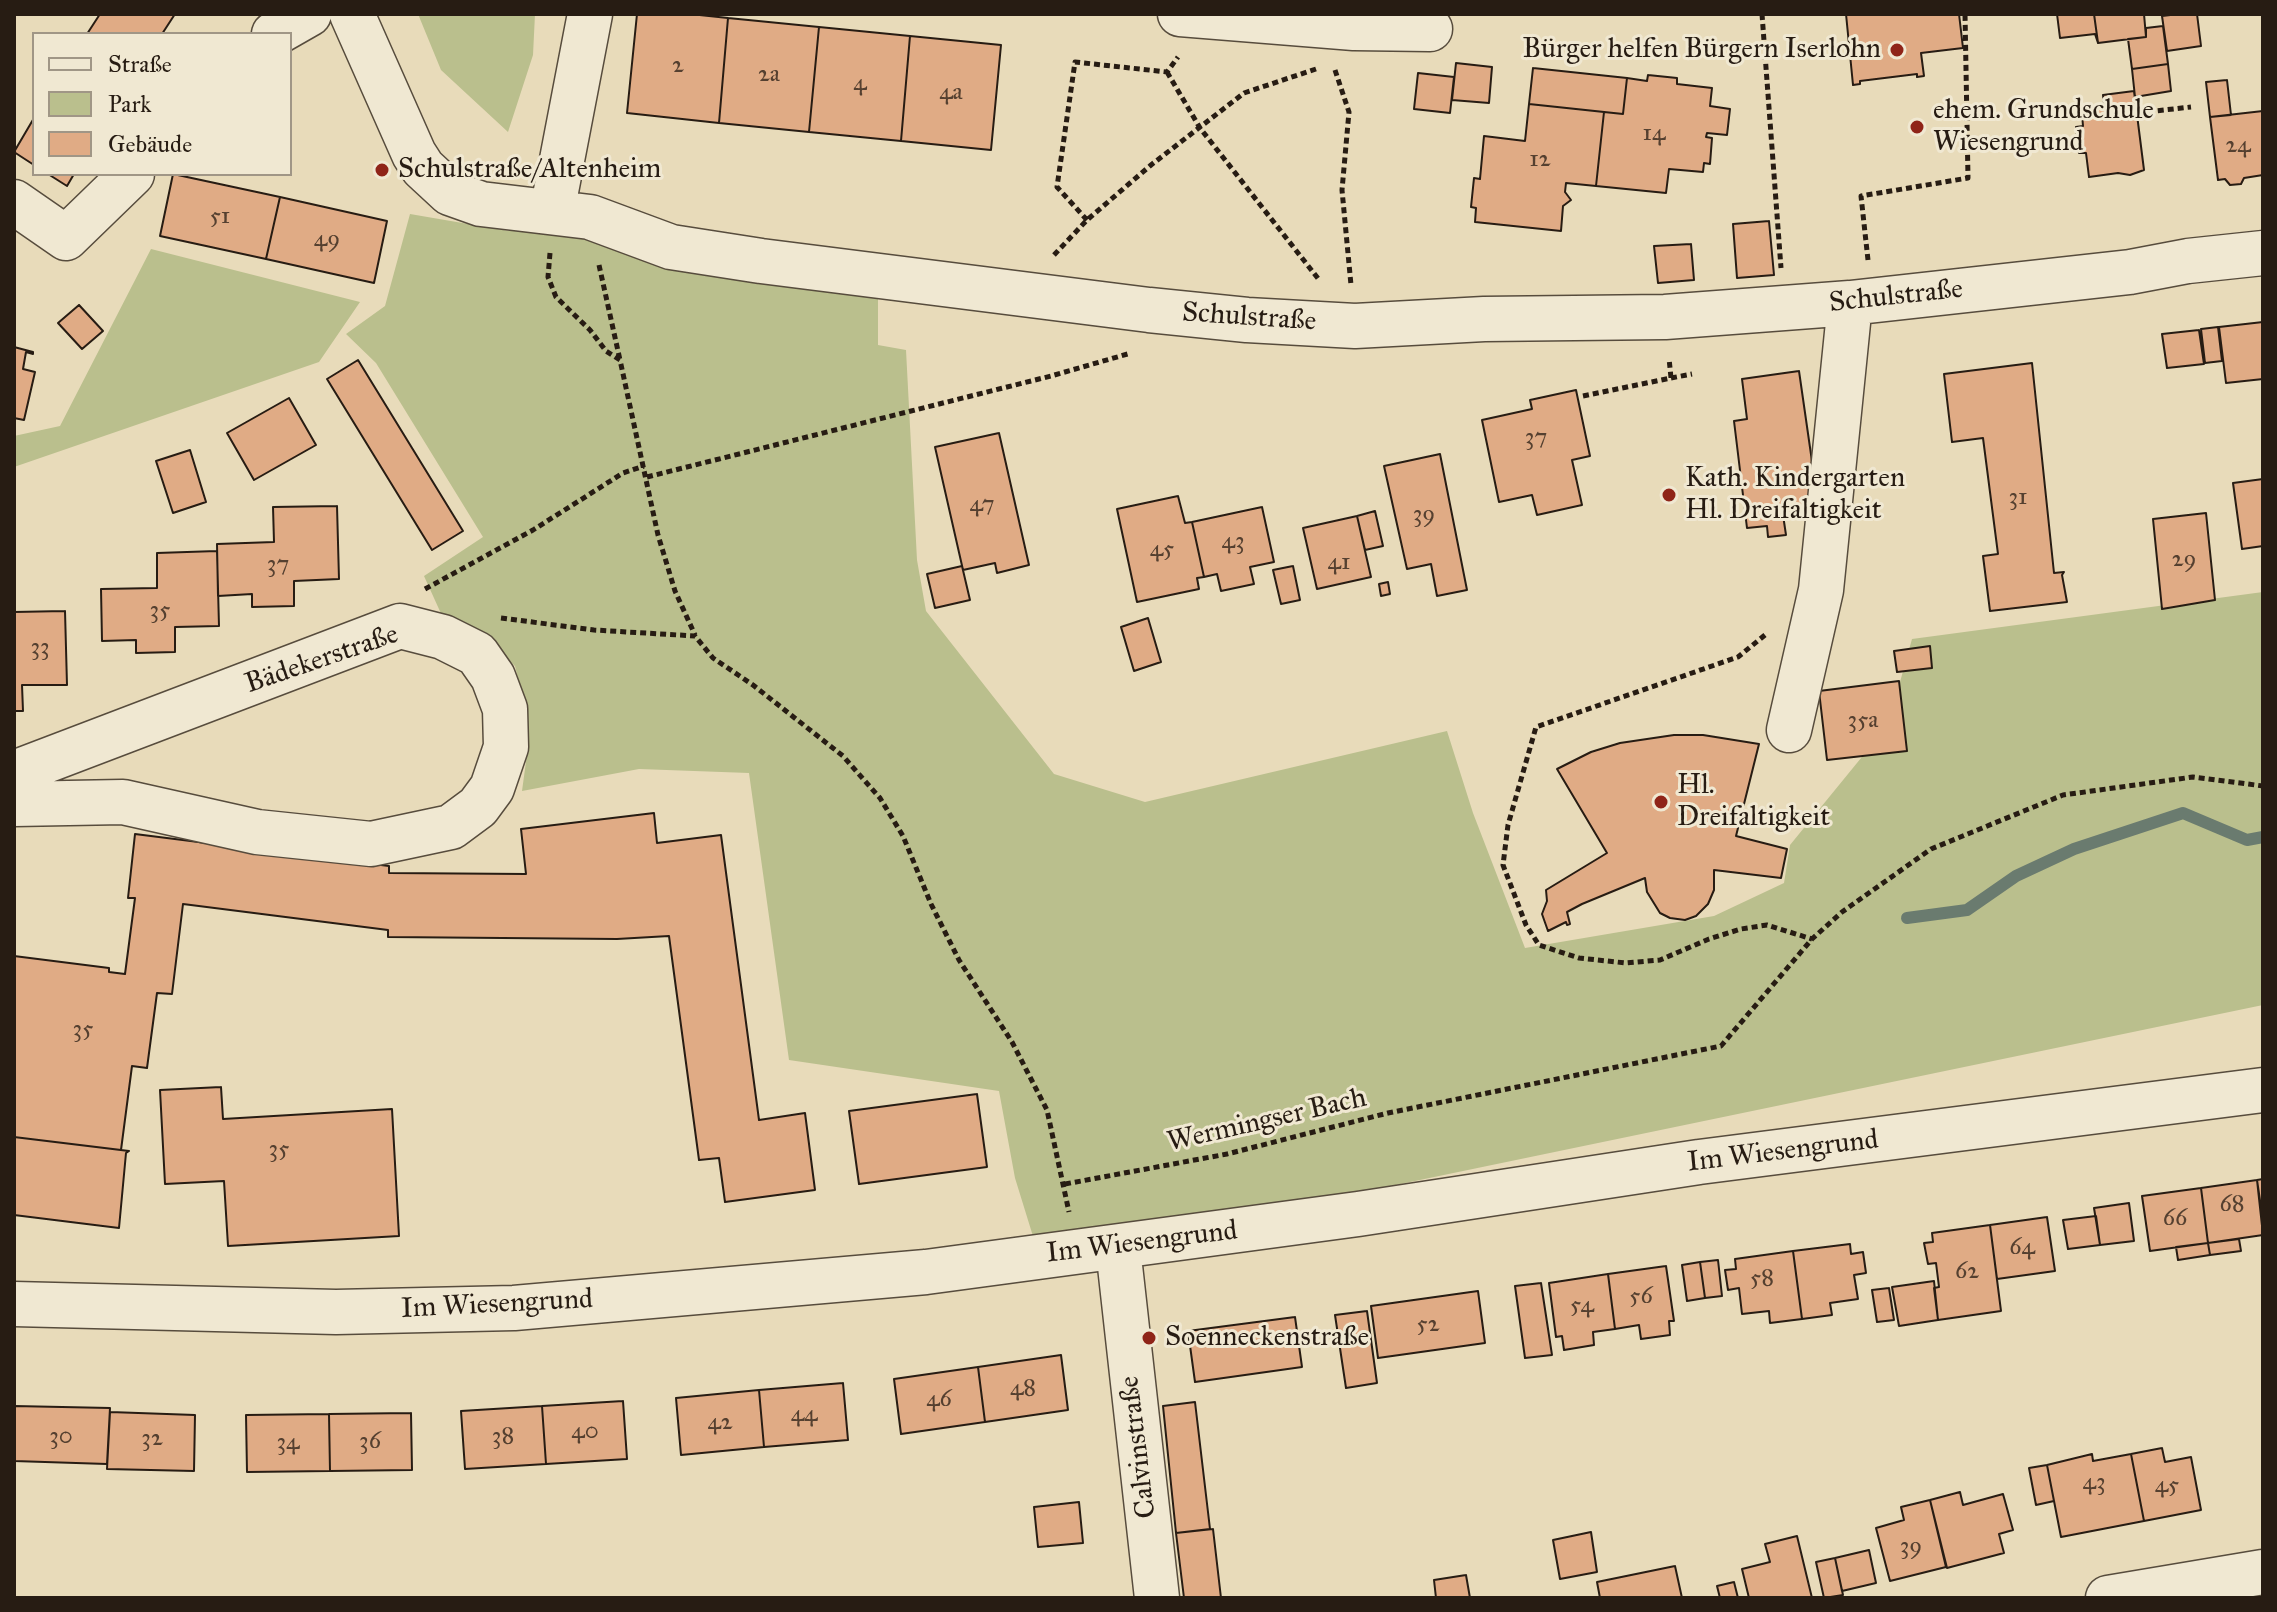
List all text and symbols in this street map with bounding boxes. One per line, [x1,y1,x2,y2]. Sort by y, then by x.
legend [32,32,292,176]
place label: Bürger helfen Bürgern Iserlohn [1522,33,1881,67]
marker: Bürger helfen Bürgern Iserlohn [1888,41,1906,59]
text: Straße [108,49,172,79]
house number: 2 [672,52,684,80]
house number: 2a [758,61,780,89]
house number: 4 [853,70,867,98]
house number: 4a [939,79,963,107]
text: Park [108,89,151,119]
place label: ehem. Grundschule Wiesengrund [1933,94,2154,160]
marker: ehem. Grundschule Wiesengrund [1908,118,1926,136]
house number: 14 [1643,120,1665,148]
text: Gebäude [108,129,192,159]
house number: 24 [2225,132,2251,160]
house number: 12 [1529,146,1551,174]
place label: Schulstraße/Altenheim [398,153,661,187]
marker: Schulstraße/Altenheim [373,161,391,179]
house number: 51 [210,203,230,231]
house number: 49 [314,226,340,254]
street label: Schulstraße [1827,273,1965,321]
street label: Schulstraße [1181,297,1317,339]
house number: 37 [1525,424,1547,452]
place label: Kath. Kindergarten Hl. Dreifaltigkeit [1685,462,1905,528]
house number: 31 [2008,484,2028,512]
marker: Kath. Kindergarten Hl. Dreifaltigkeit [1660,486,1678,504]
house number: 47 [969,491,995,519]
house number: 39 [1413,501,1435,529]
house number: 43 [1222,528,1244,556]
house number: 45 [1150,536,1174,564]
house number: 29 [2172,546,2196,574]
house number: 41 [1328,549,1350,577]
house number: 37 [267,551,289,579]
house number: 35 [150,597,170,625]
street label: Bädekerstraße [241,618,403,702]
house number: 33 [30,634,50,662]
house number: 35a [1848,707,1878,735]
place label: Hl. Dreifaltigkeit [1677,769,1830,835]
marker: Hl. Dreifaltigkeit [1652,793,1670,811]
house number: 35 [73,1016,93,1044]
street label: Wermingser Bach [1164,1082,1370,1160]
street label: Im Wiesengrund [1686,1124,1880,1180]
house number: 35 [269,1136,289,1164]
house number: 68 [2219,1191,2245,1219]
house number: 66 [2163,1205,2187,1233]
street label: Im Wiesengrund [1045,1215,1239,1271]
house number: 64 [2009,1234,2035,1262]
house number: 62 [1955,1258,1979,1286]
house number: 58 [1750,1265,1774,1293]
street label: Im Wiesengrund [400,1283,594,1327]
house number: 56 [1629,1283,1653,1311]
house number: 54 [1570,1292,1594,1320]
house number: 52 [1417,1311,1439,1339]
place label: Soenneckenstraße [1165,1321,1369,1355]
marker: Soenneckenstraße [1140,1329,1158,1347]
street label: Calvinstraße [1114,1374,1164,1520]
house number: 48 [1010,1375,1036,1403]
house number: 46 [926,1386,952,1414]
house number: 44 [791,1401,817,1429]
house number: 42 [707,1409,733,1437]
house number: 40 [571,1418,599,1446]
house number: 30 [49,1423,73,1451]
house number: 38 [492,1423,514,1451]
house number: 32 [141,1425,163,1453]
house number: 36 [359,1428,381,1456]
house number: 34 [277,1429,299,1457]
house number: 43 [2083,1469,2105,1497]
house number: 45 [2155,1472,2179,1500]
house number: 39 [1900,1533,1922,1561]

